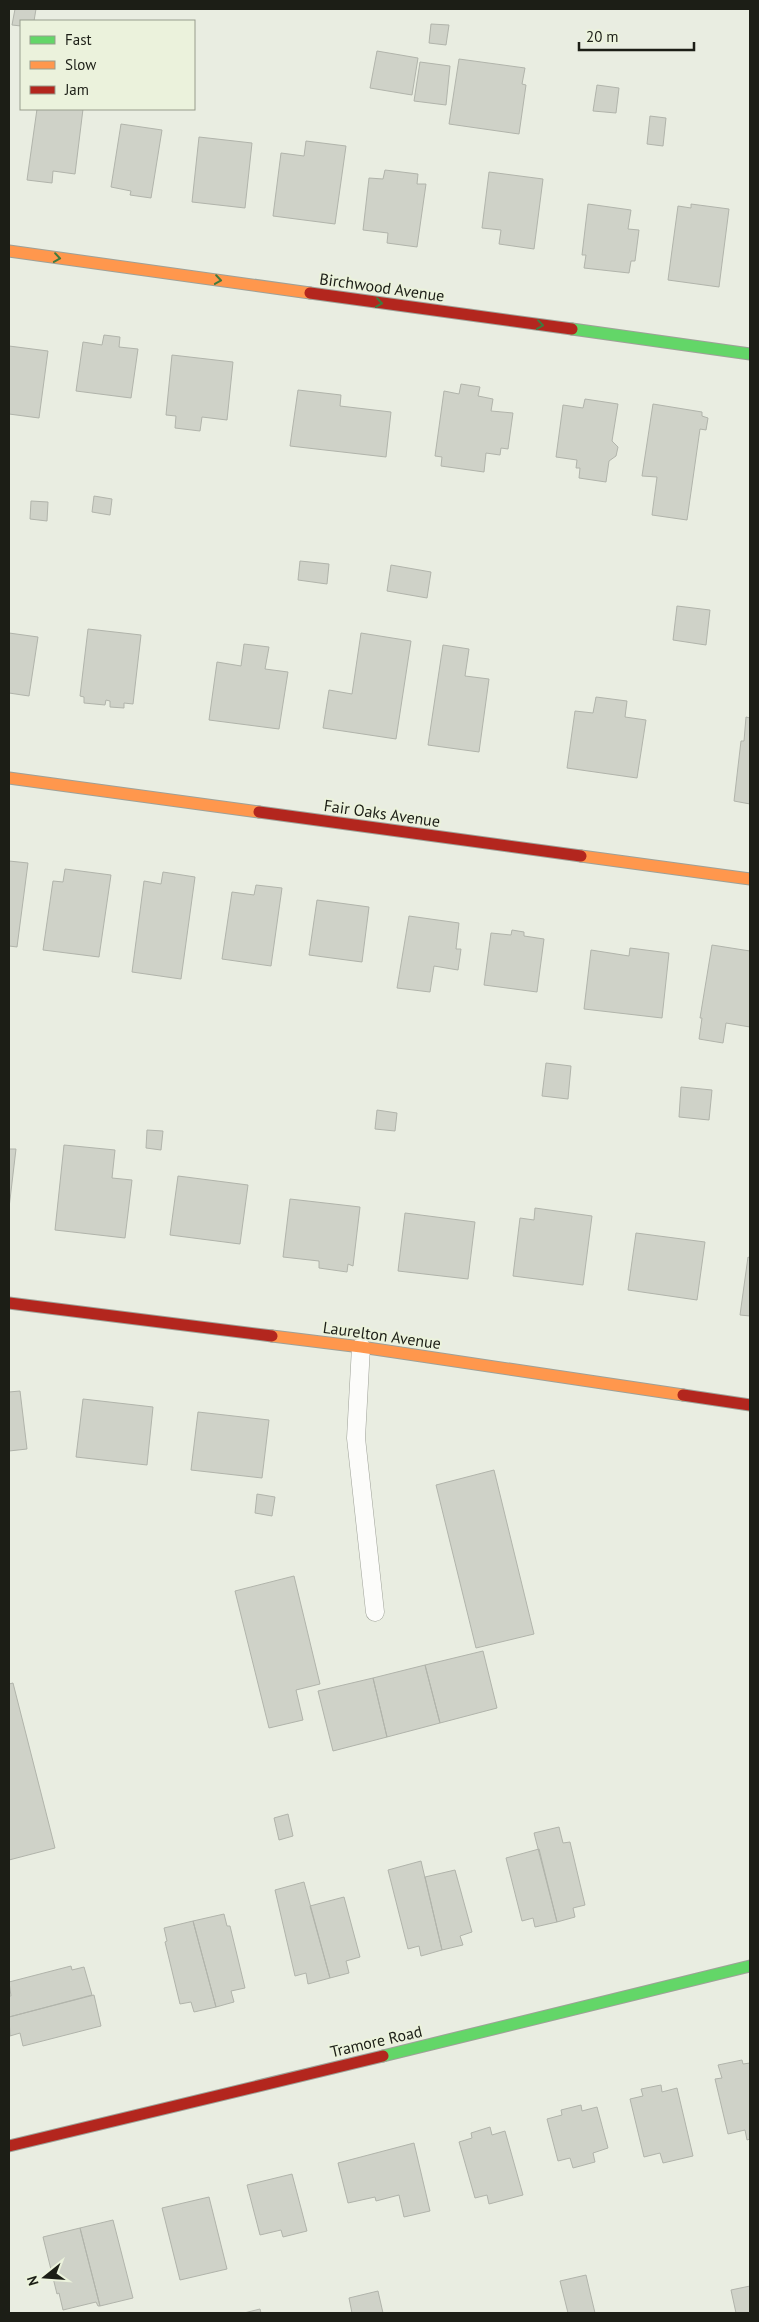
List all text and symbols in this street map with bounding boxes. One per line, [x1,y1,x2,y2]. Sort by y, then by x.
legend [20,20,195,110]
scale bar [579,20,694,52]
text: 20 m [586,27,619,46]
text: Fast [65,30,92,49]
text: Slow [65,55,96,74]
text: Jam [64,80,89,99]
one-way arrow [53,252,61,262]
street label: Birchwood Avenue [318,268,446,306]
one-way arrow [214,274,222,285]
one-way arrow [375,297,383,308]
one-way arrow [535,320,544,330]
street label: Fair Oaks Avenue [323,795,441,831]
street label: Laurelton Avenue [322,1317,442,1353]
street label: Tramore Road [328,2021,424,2061]
north arrow [20,2252,70,2302]
text: N [23,2274,43,2288]

